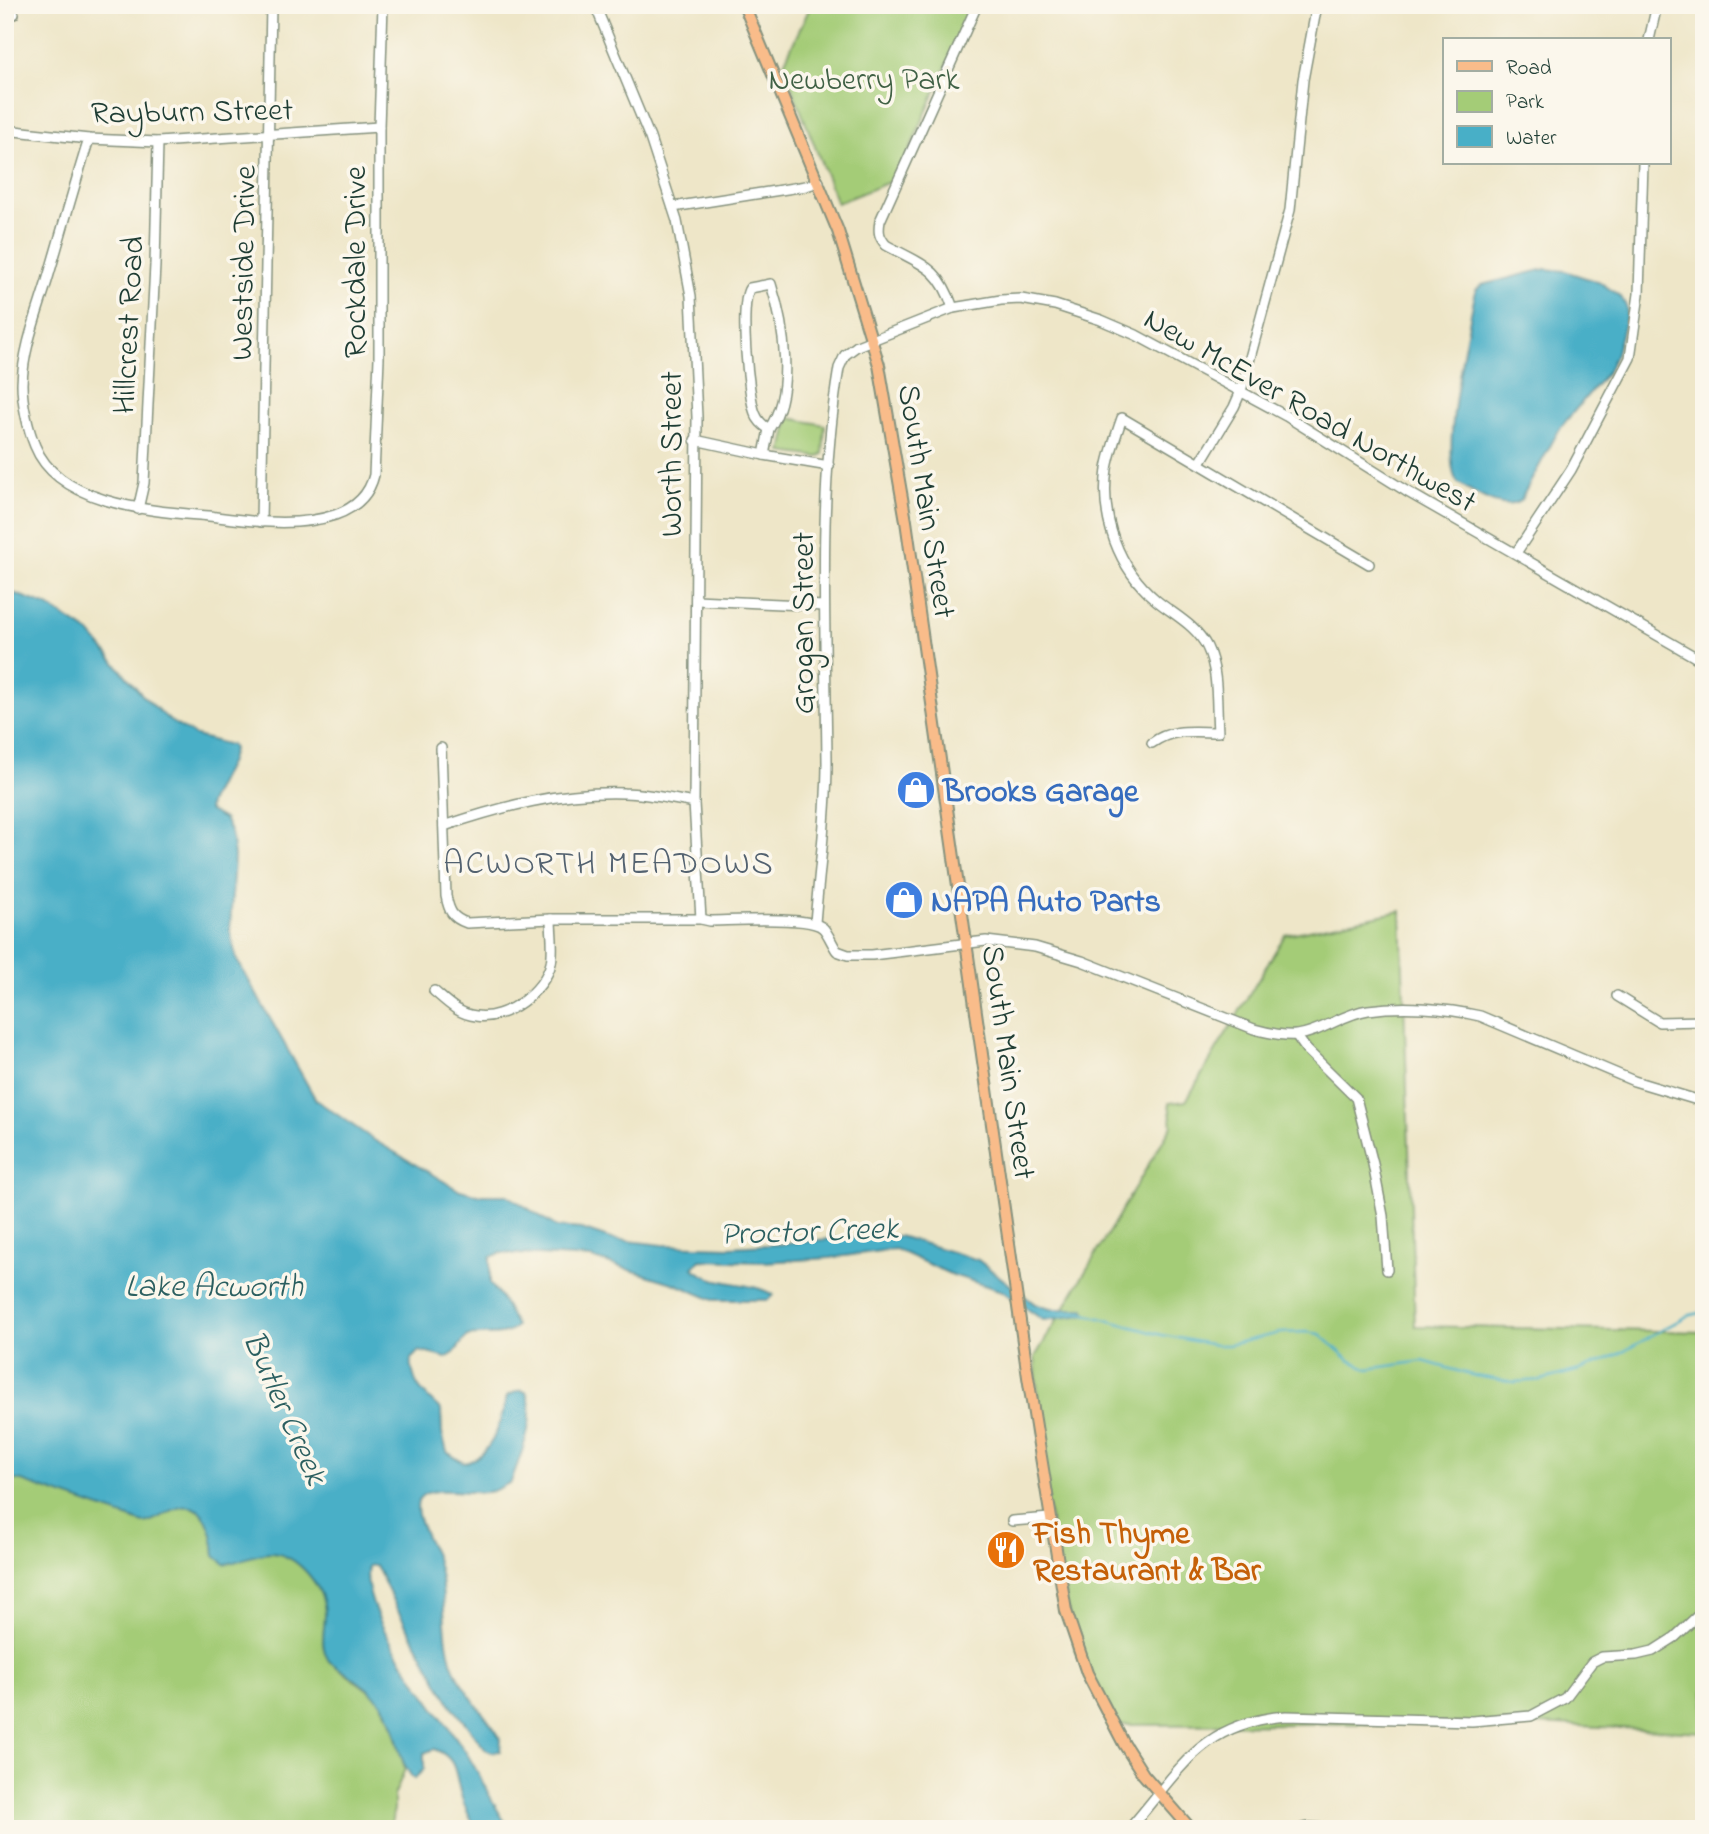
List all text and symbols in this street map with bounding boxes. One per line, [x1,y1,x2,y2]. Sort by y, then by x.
legend [1443,38,1670,164]
text: Road [1506,54,1552,84]
park label: Newberry Park [769,58,960,105]
street label: Rayburn Street [91,88,294,139]
text: Park [1506,88,1545,118]
text: Water [1506,124,1557,154]
street label: Westside Drive [220,164,271,361]
street label: Rockdale Drive [334,165,381,358]
street label: Hillcrest Road [102,235,159,415]
street label: New McEver Road Northwest [1134,297,1485,527]
street label: Worth Street [650,371,697,537]
street label: South Main Street [883,381,966,622]
street label: Grogan Street [782,531,829,714]
shop icon: Brooks Garage [895,769,937,811]
place label: Brooks Garage [941,770,1140,818]
district label: ACWORTH MEADOWS [443,841,775,889]
shop icon: NAPA Auto Parts [883,879,925,921]
place label: NAPA Auto Parts [931,880,1161,927]
street label: South Main Street [967,942,1046,1183]
water label: Proctor Creek [719,1206,901,1260]
water label: Lake Acworth [125,1264,304,1312]
water label: Butler Creek [228,1324,339,1494]
place label: Fish Thyme Restaurant & Bar [1031,1512,1262,1596]
restaurant icon: Fish Thyme Restaurant & Bar [985,1529,1027,1571]

